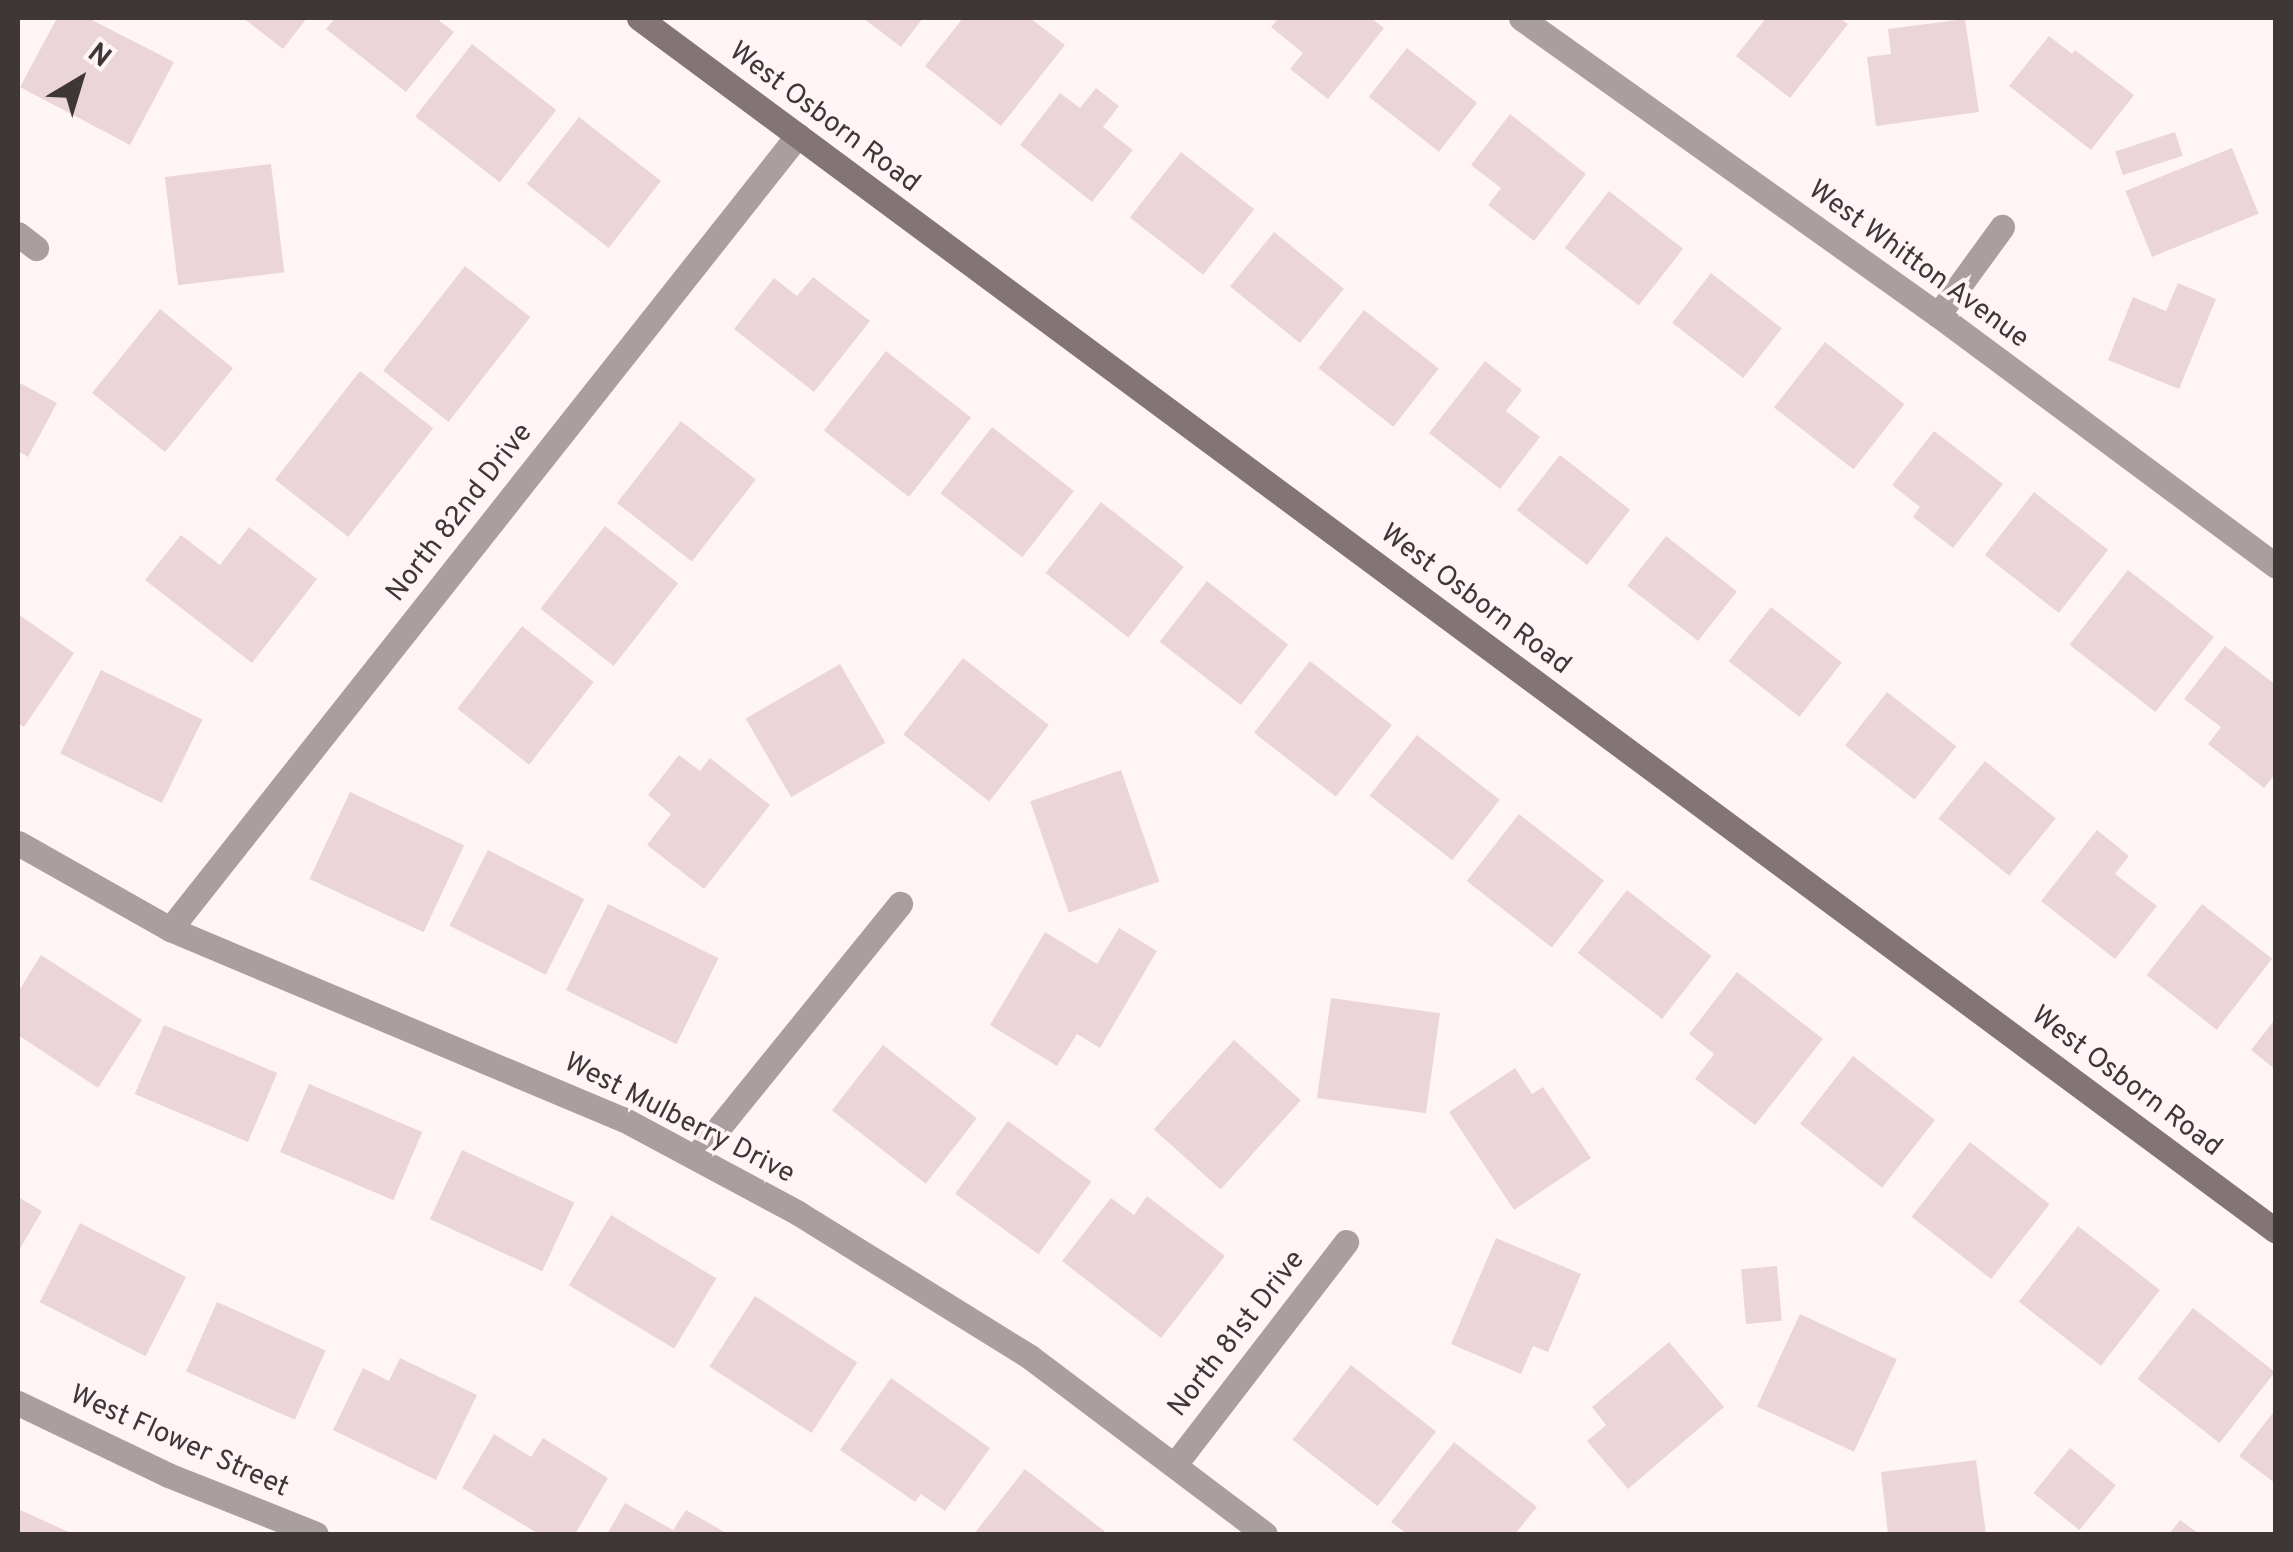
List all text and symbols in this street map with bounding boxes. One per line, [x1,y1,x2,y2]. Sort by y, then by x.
north arrow [30,30,130,130]
street label: West Osborn Road [722,35,926,201]
text: N [79,36,117,77]
street label: West Whitton Avenue [1801,173,2035,357]
street label: North 82nd Drive [380,417,540,609]
street label: West Osborn Road [1373,517,1577,683]
street label: West Osborn Road [2024,999,2228,1165]
street label: West Mulberry Drive [558,1046,800,1192]
street label: North 81st Drive [1161,1244,1313,1424]
street label: West Flower Street [64,1379,294,1505]

